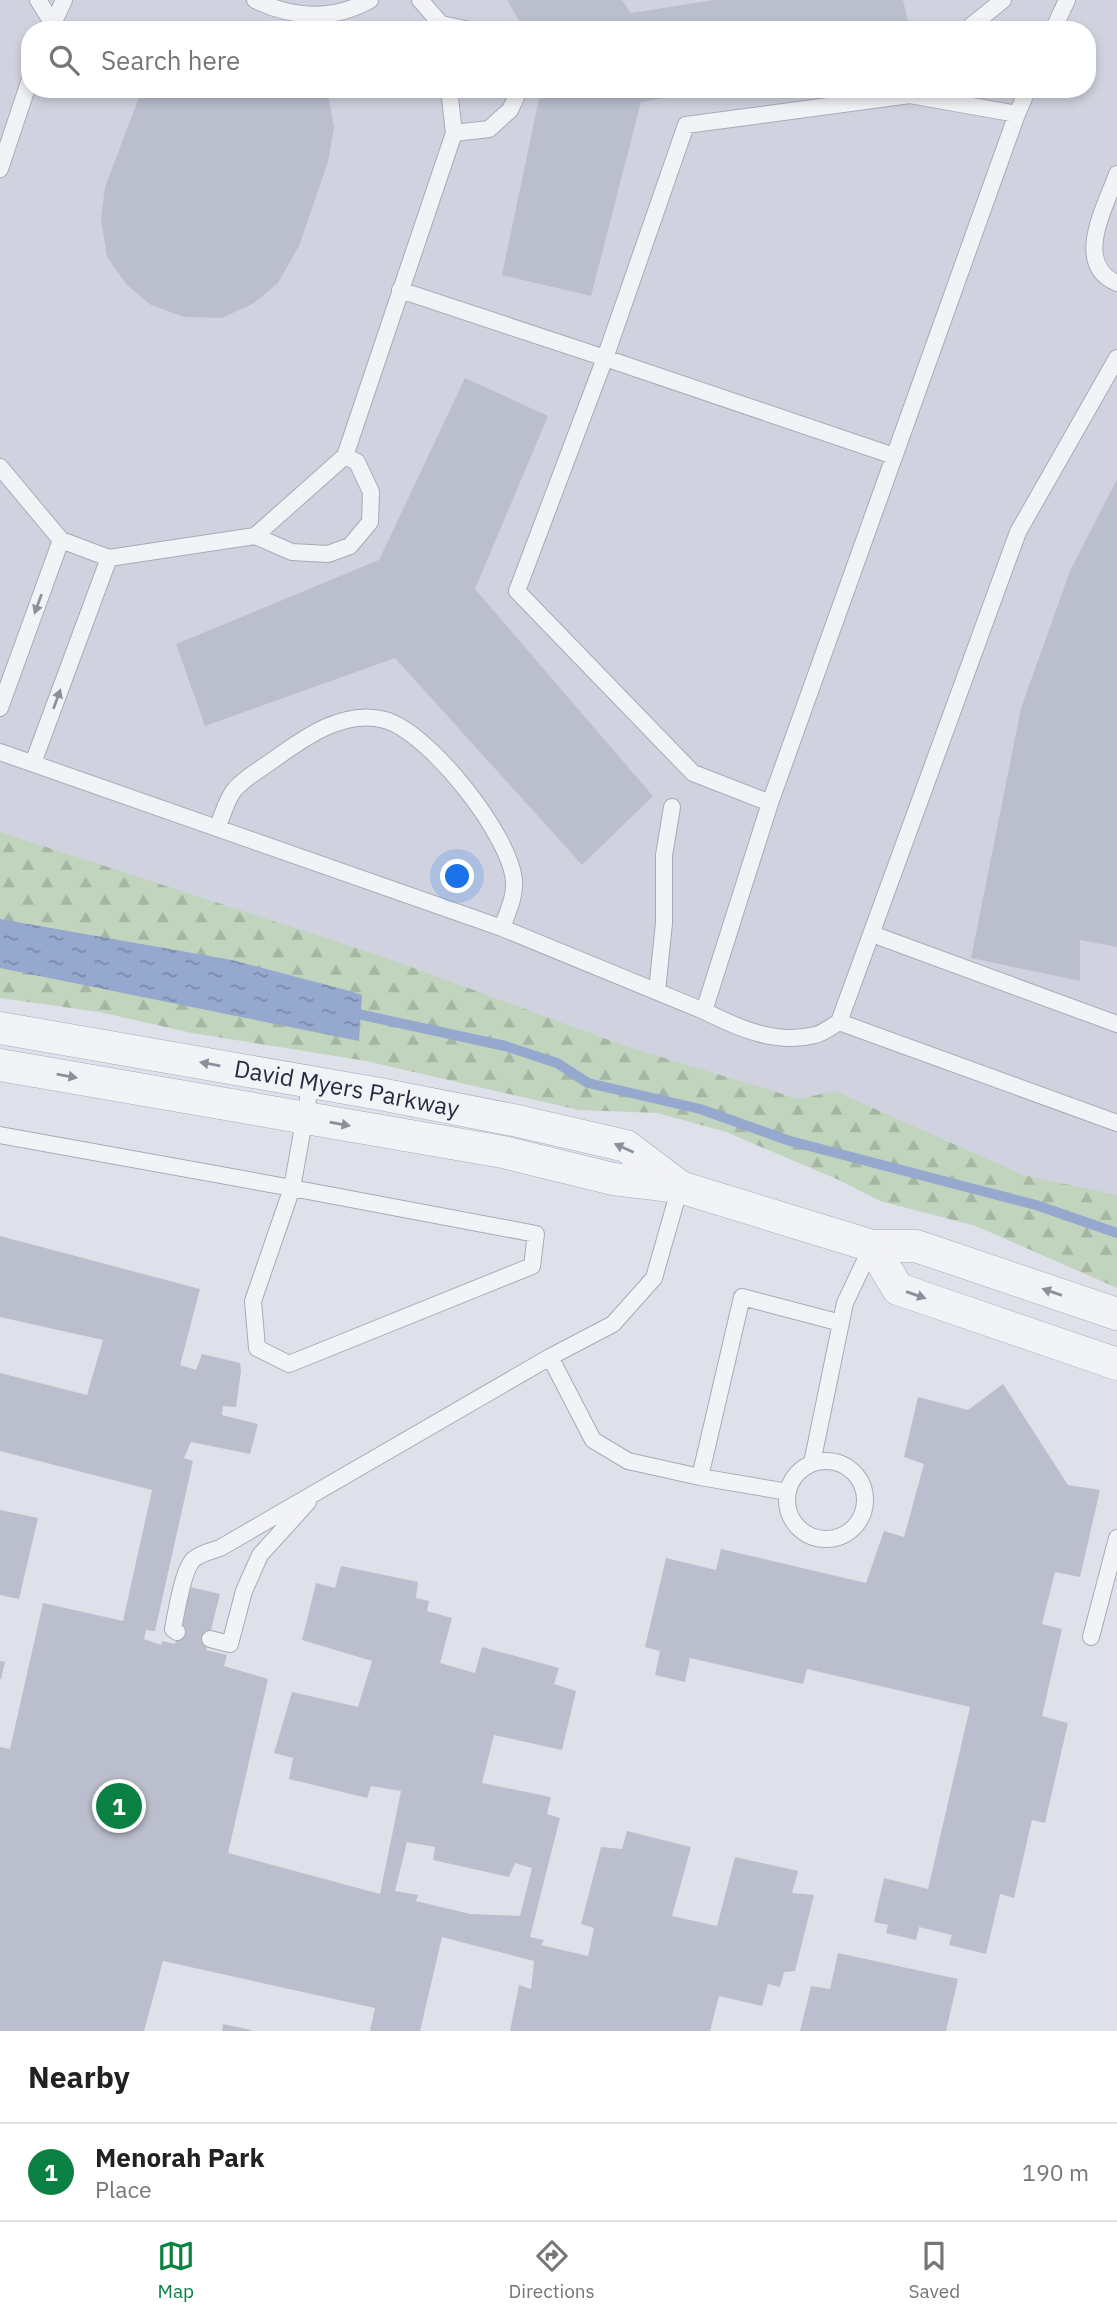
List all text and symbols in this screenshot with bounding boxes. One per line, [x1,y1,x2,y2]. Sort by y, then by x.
search box [21,21,1096,98]
icon: search [45,41,83,79]
text: Search here [101,43,240,77]
one-way arrow [32,593,43,614]
one-way arrow [52,688,63,709]
your location [440,859,474,893]
street label: David Myers Parkway [232,1052,462,1124]
one-way arrow [199,1058,221,1069]
one-way arrow [56,1071,78,1082]
one-way arrow [329,1118,351,1129]
one-way arrow [614,1142,634,1154]
one-way arrow [1042,1286,1063,1297]
one-way arrow [905,1290,926,1301]
pin: 1 [96,1780,142,1832]
text: Nearby [28,2057,130,2096]
text: Menorah Park [95,2140,265,2174]
text: 1 [44,2157,58,2187]
text: 190 m [1022,2157,1089,2187]
text: Place [95,2174,152,2204]
tab: Map [157,2237,195,2303]
tab: Directions [508,2237,595,2303]
tab: Saved [909,2237,960,2303]

